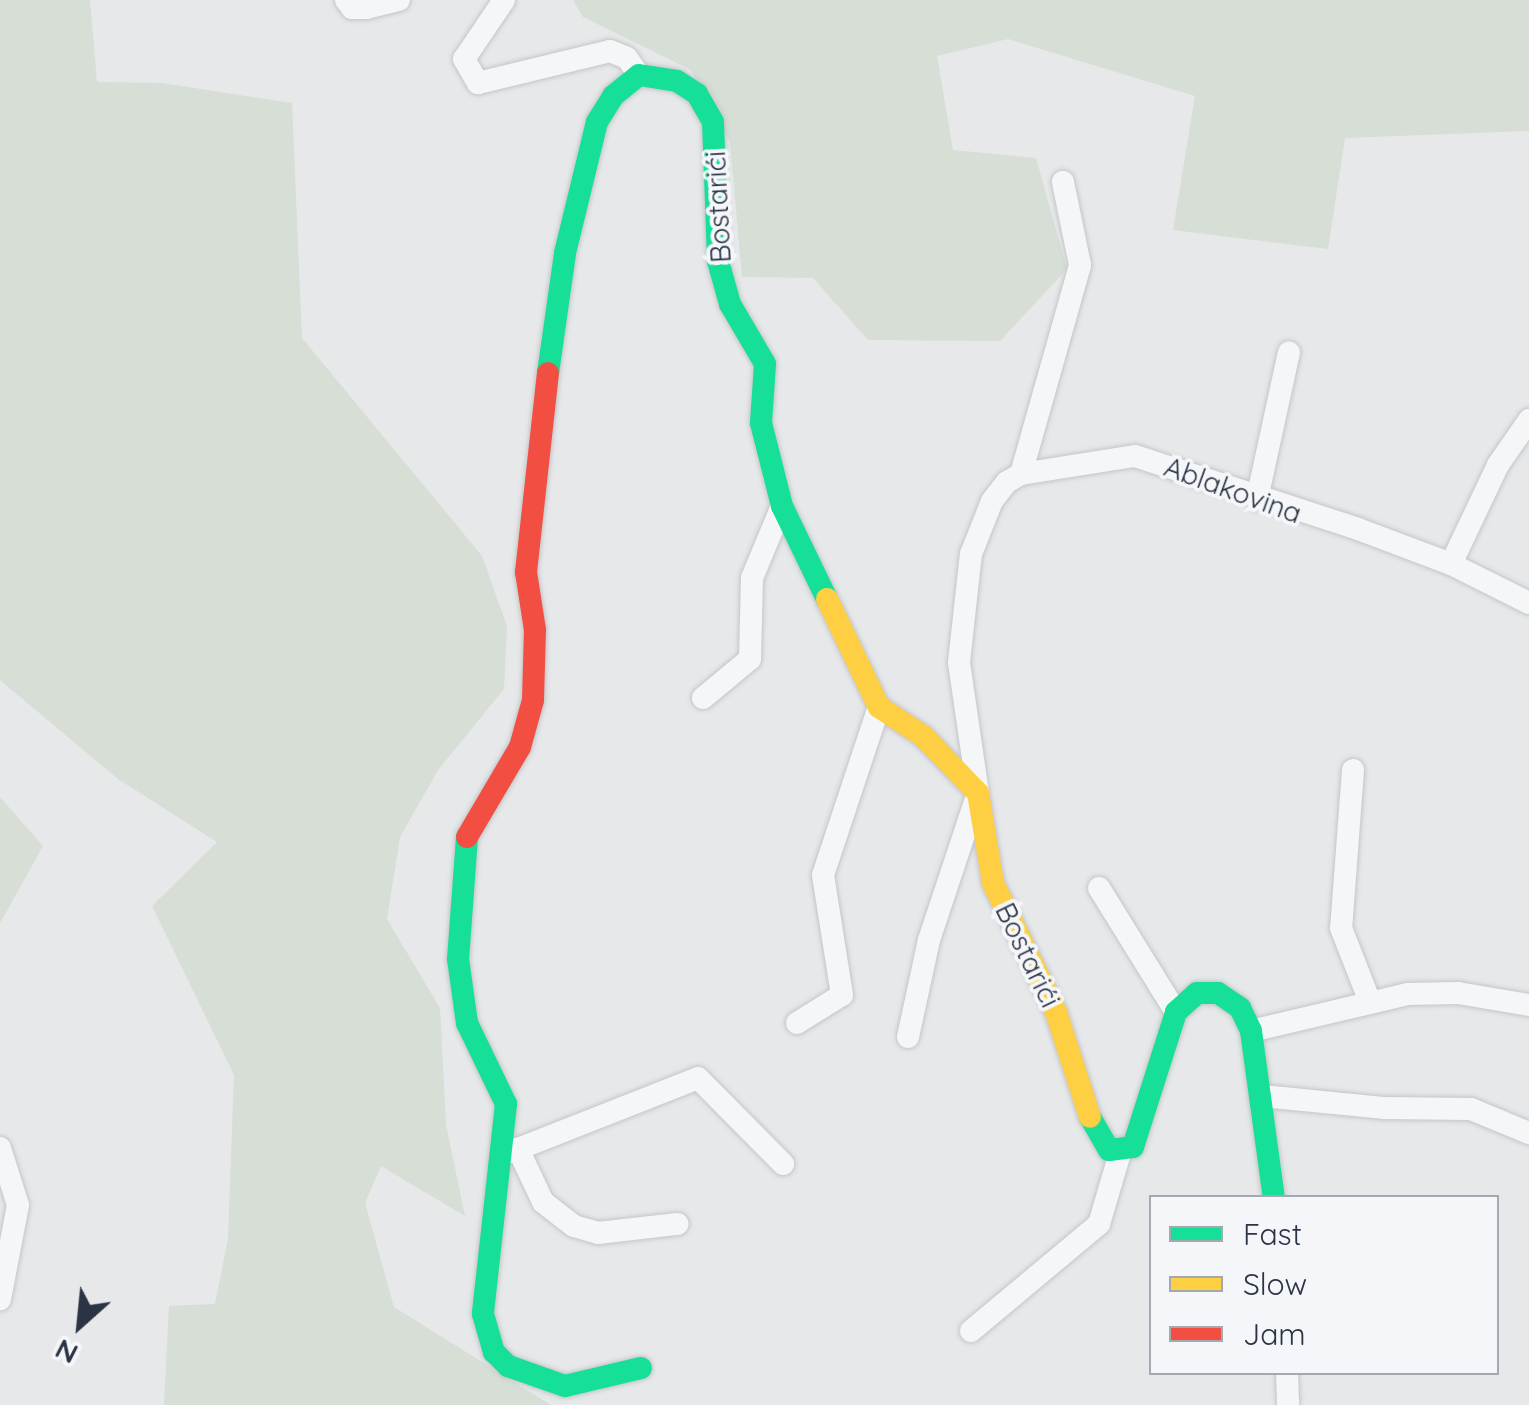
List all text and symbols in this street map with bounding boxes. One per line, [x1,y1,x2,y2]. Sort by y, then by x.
street label: Bostarići [698,150,738,264]
street label: Ablakovina [1160,450,1306,530]
street label: Bostarići [988,897,1068,1013]
legend [1149,1195,1499,1375]
text: Fast [1243,1215,1302,1253]
text: Slow [1243,1265,1307,1303]
north arrow [30,1275,130,1375]
text: Jam [1243,1315,1306,1353]
text: N [49,1332,83,1372]

